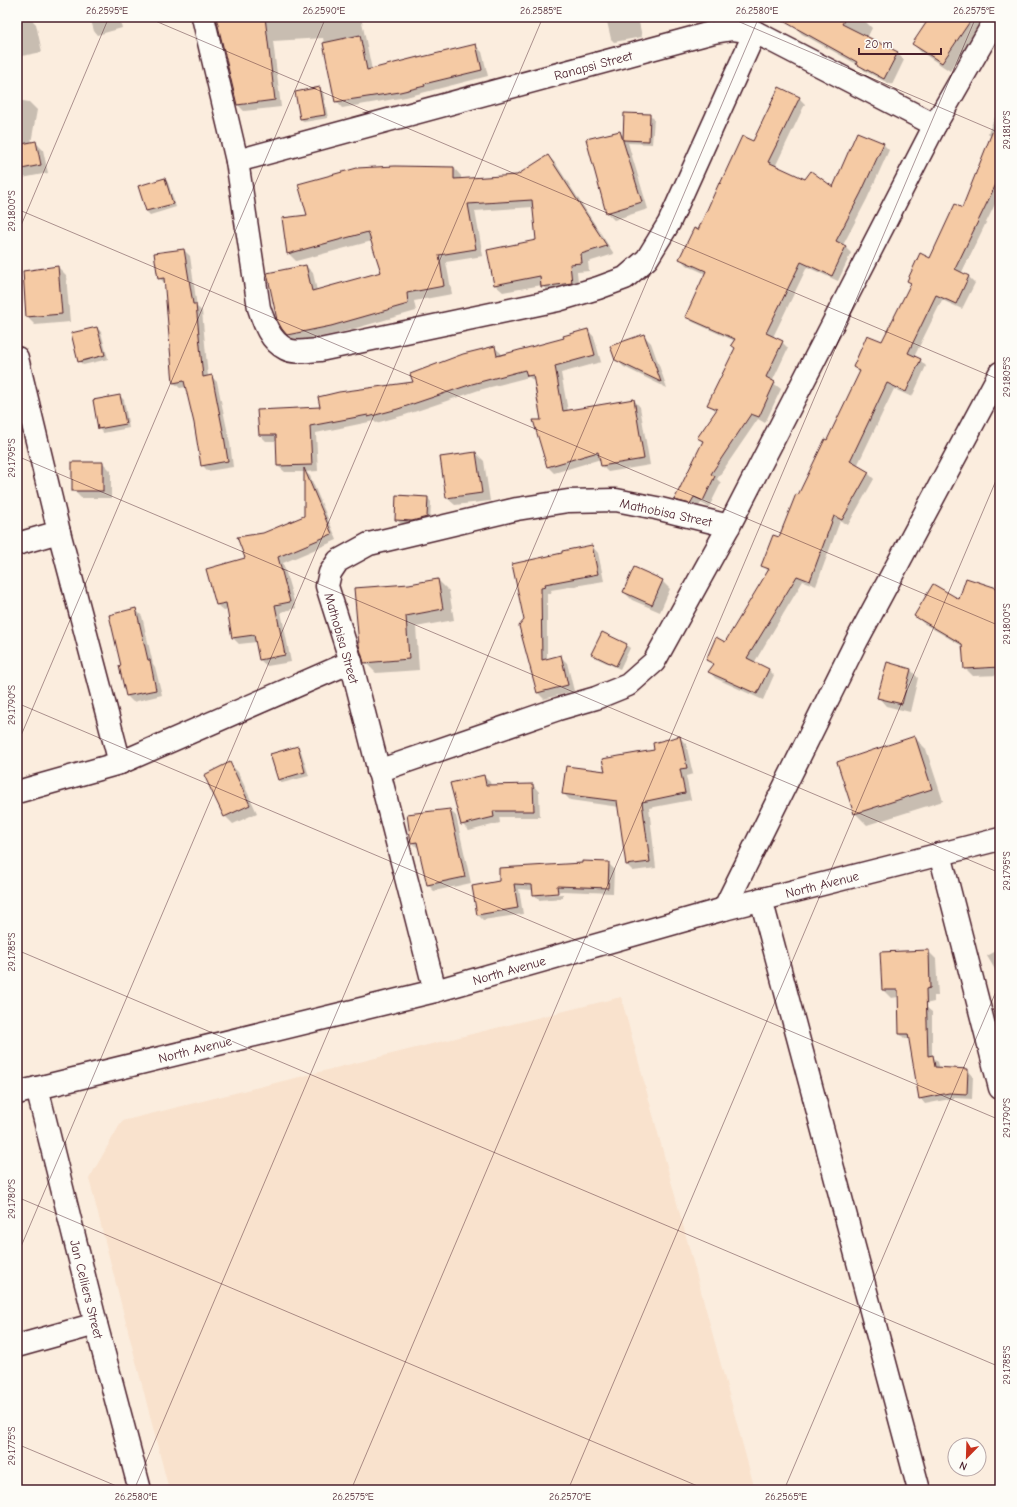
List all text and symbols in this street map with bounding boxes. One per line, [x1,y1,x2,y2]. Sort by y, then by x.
text: 26.2595°E [86,5,128,17]
text: 26.2590°E [303,5,345,17]
text: 26.2585°E [520,5,562,17]
text: 26.2580°E [736,5,778,17]
text: 26.2575°E [953,5,995,17]
scale bar [859,30,941,56]
text: 20 m [865,37,893,51]
street label: Ranapsi Street [552,48,635,83]
text: 29.1810°S [1001,110,1013,150]
text: 29.1800°S [6,190,18,232]
text: 29.1805°S [1001,356,1013,397]
text: 29.1795°S [6,438,18,478]
street label: Mathobisa Street [618,495,715,530]
street label: Mathobisa Street [321,591,362,687]
text: 29.1800°S [1001,603,1013,645]
text: 29.1790°S [6,684,18,725]
text: 29.1795°S [1001,851,1013,891]
street label: North Avenue [784,868,861,901]
text: 29.1785°S [6,932,18,972]
street label: North Avenue [471,953,548,988]
street label: North Avenue [157,1033,234,1066]
text: 29.1790°S [1001,1097,1013,1138]
text: 29.1780°S [6,1179,18,1219]
street label: Jan Celliers Street [67,1238,106,1341]
text: 29.1785°S [1001,1345,1013,1385]
text: 29.1775°S [6,1426,18,1465]
north arrow [947,1437,987,1477]
text: N [957,1458,969,1473]
text: 26.2580°E [115,1491,157,1503]
text: 26.2575°E [332,1491,374,1503]
text: 26.2570°E [549,1491,591,1503]
text: 26.2565°E [765,1491,807,1503]

